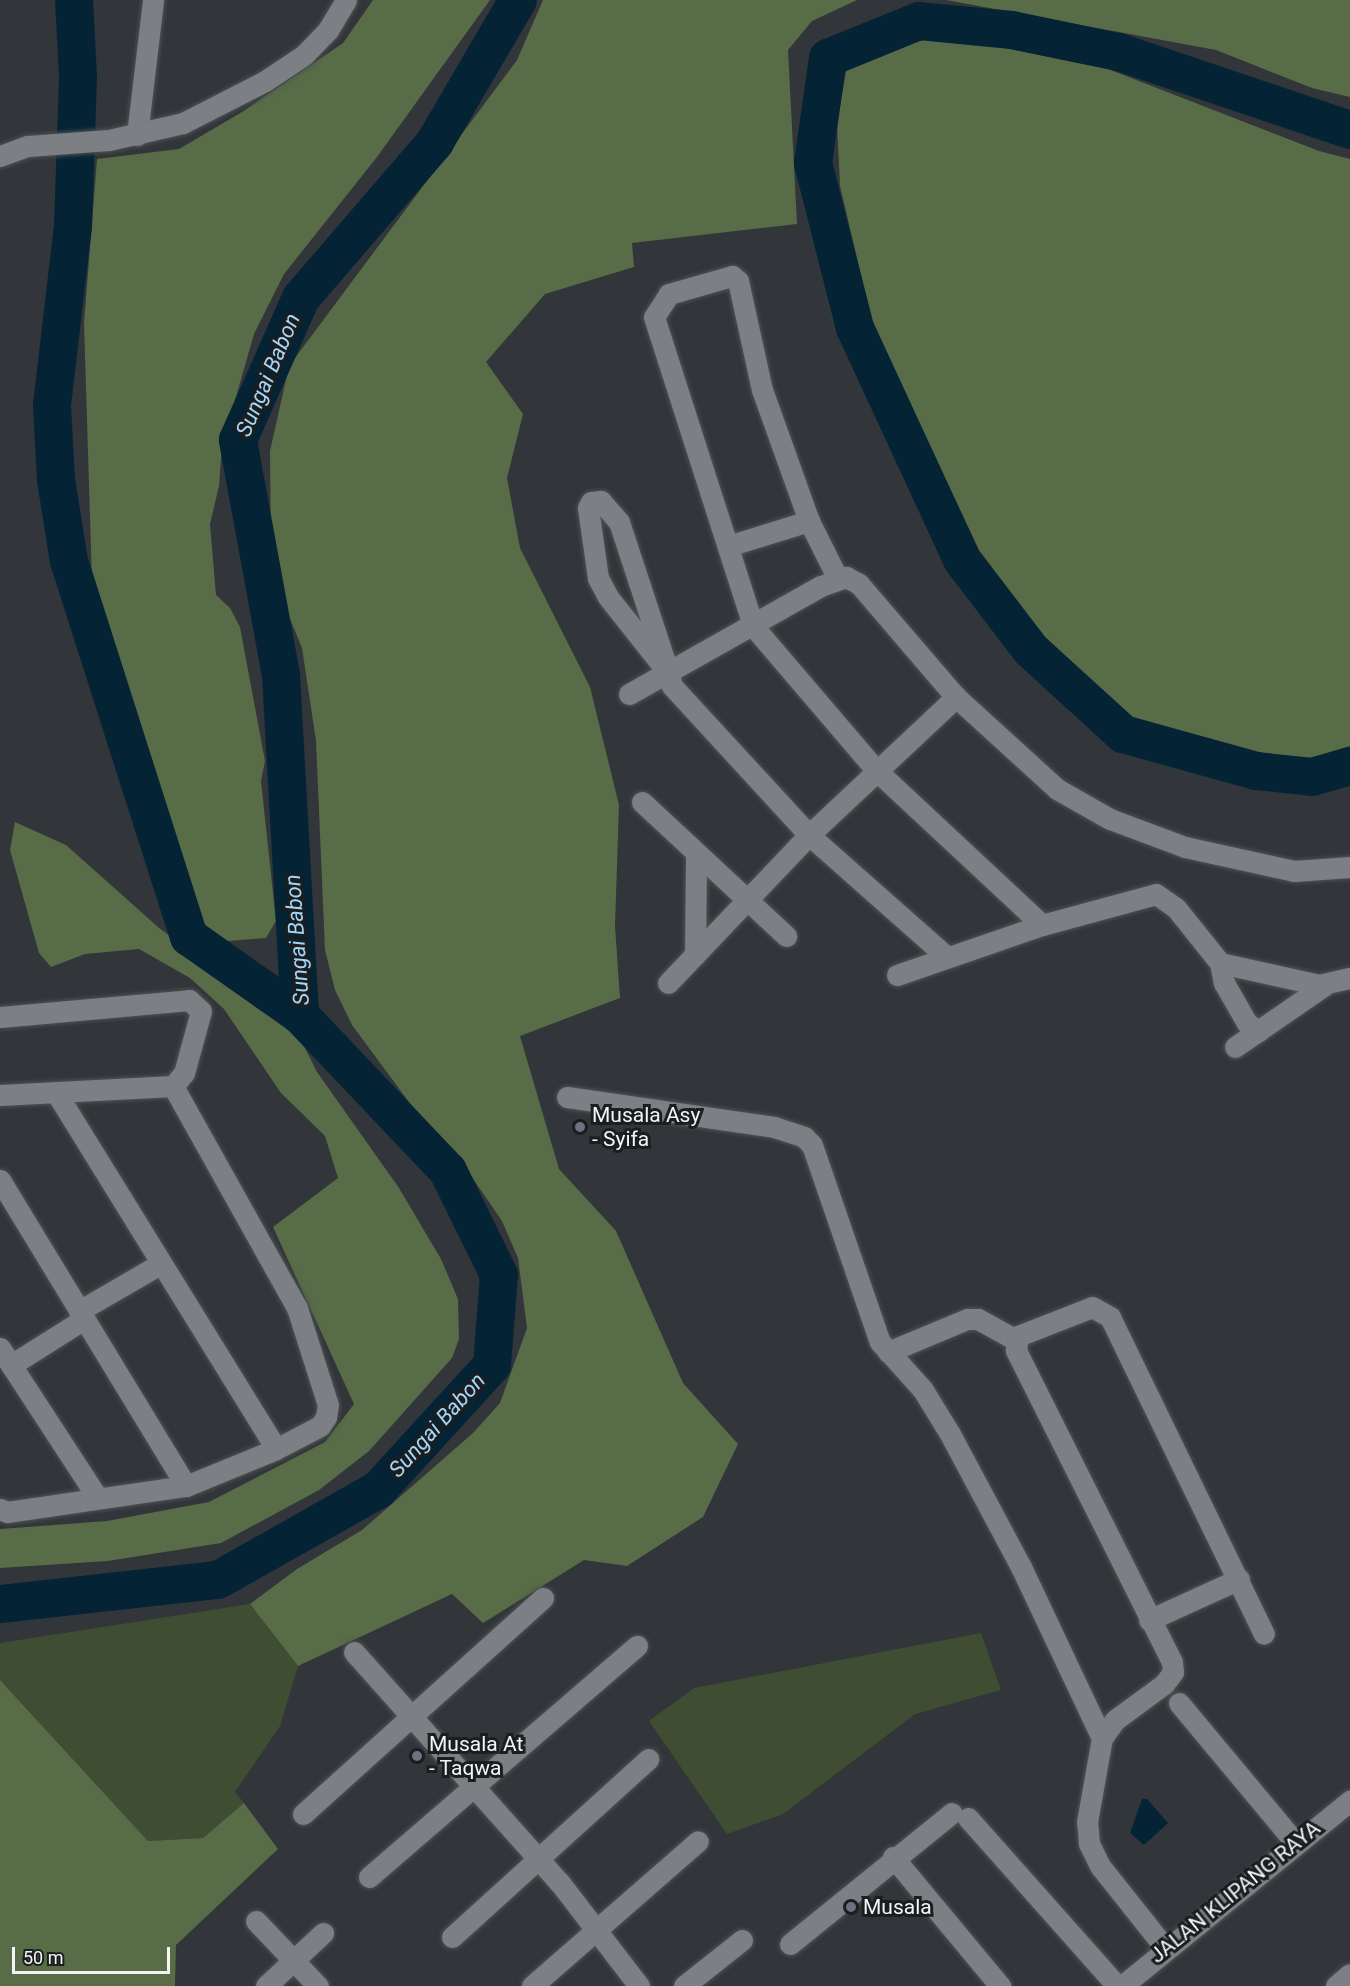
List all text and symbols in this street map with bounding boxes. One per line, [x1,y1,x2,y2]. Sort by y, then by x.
water label: Sungai Babon [230,309,306,441]
water label: Sungai Babon [279,874,315,1006]
place label: Musala Asy - Syifa [592,1102,700,1152]
marker: Musala Asy - Syifa [573,1120,587,1134]
water label: Sungai Babon [383,1367,491,1483]
place label: Musala At - Taqwa [429,1731,523,1781]
marker: Musala At - Taqwa [410,1749,424,1763]
street label: JALAN KLIPANG RAYA [1145,1816,1325,1968]
place label: Musala [863,1894,932,1920]
marker: Musala [844,1900,858,1914]
scale bar [15,1935,172,1973]
text: 50 m [23,1947,63,1968]

